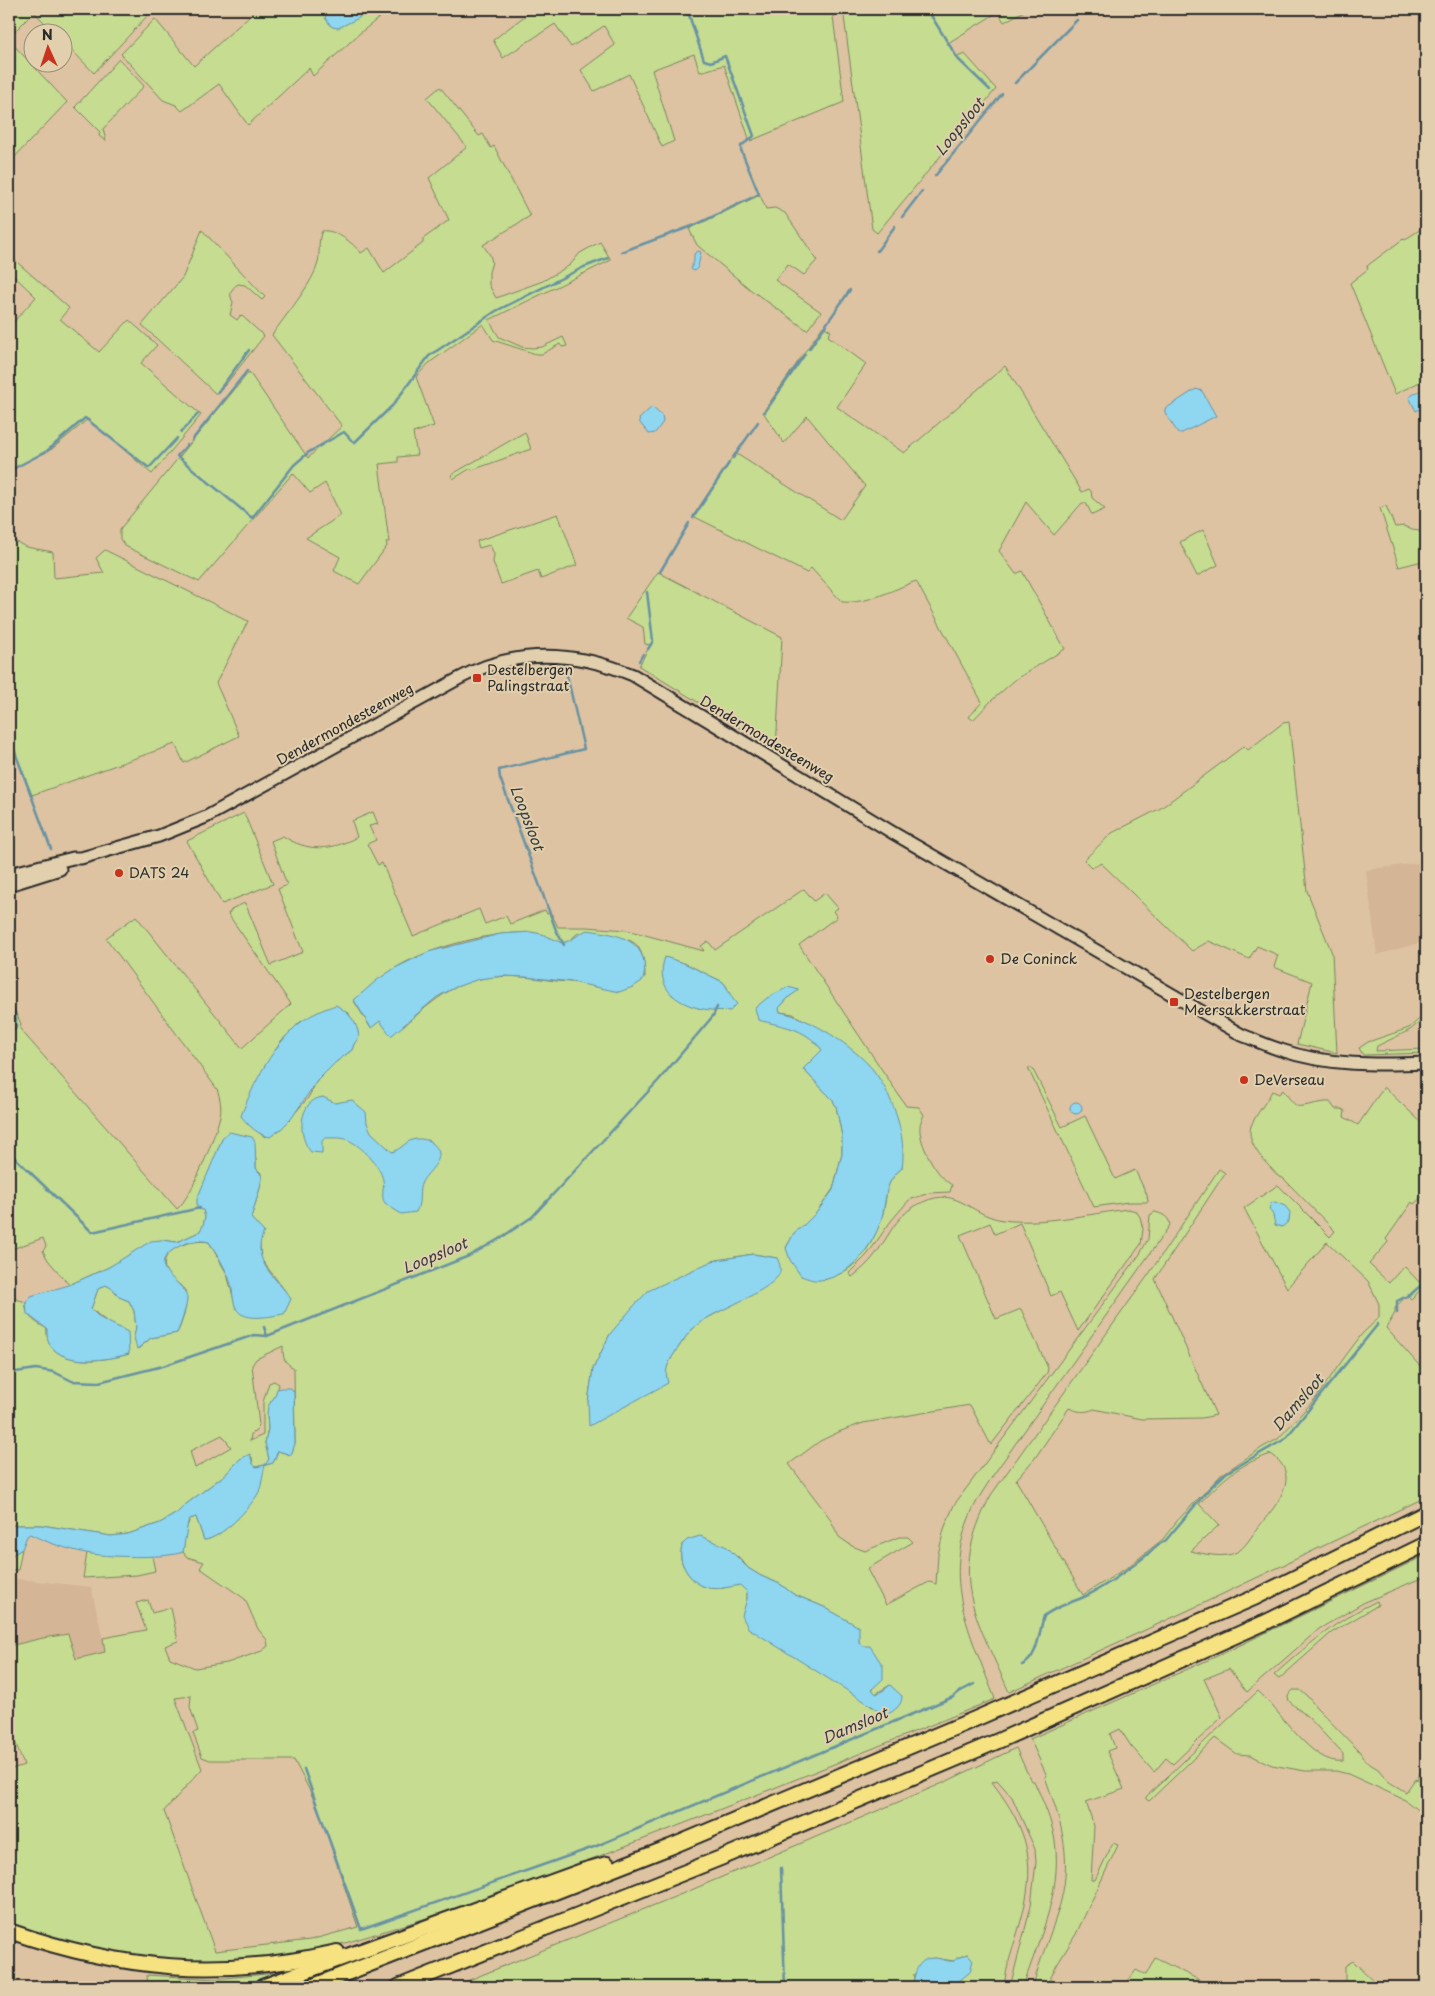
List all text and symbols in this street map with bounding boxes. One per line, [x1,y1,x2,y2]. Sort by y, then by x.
north arrow [22,22,72,72]
text: N [41,24,53,45]
water label: Loopsloot [928,91,990,160]
place label: Destelbergen Palingstraat [487,659,573,696]
marker: Destelbergen Palingstraat [471,672,483,684]
street label: Dendermondesteenweg [273,677,417,770]
street label: Dendermondesteenweg [696,690,838,787]
water label: Loopsloot [505,781,552,855]
place label: DATS 24 [129,862,190,883]
marker: DATS 24 [113,867,125,879]
place label: De Coninck [1000,948,1078,969]
marker: De Coninck [984,953,996,965]
place label: Destelbergen Meersakkerstraat [1184,983,1306,1020]
marker: Destelbergen Meersakkerstraat [1168,996,1180,1008]
place label: DeVerseau [1254,1069,1325,1090]
marker: DeVerseau [1238,1074,1250,1086]
water label: Loopsloot [399,1230,472,1279]
water label: Damsloot [1265,1367,1329,1436]
water label: Damsloot [818,1700,893,1749]

